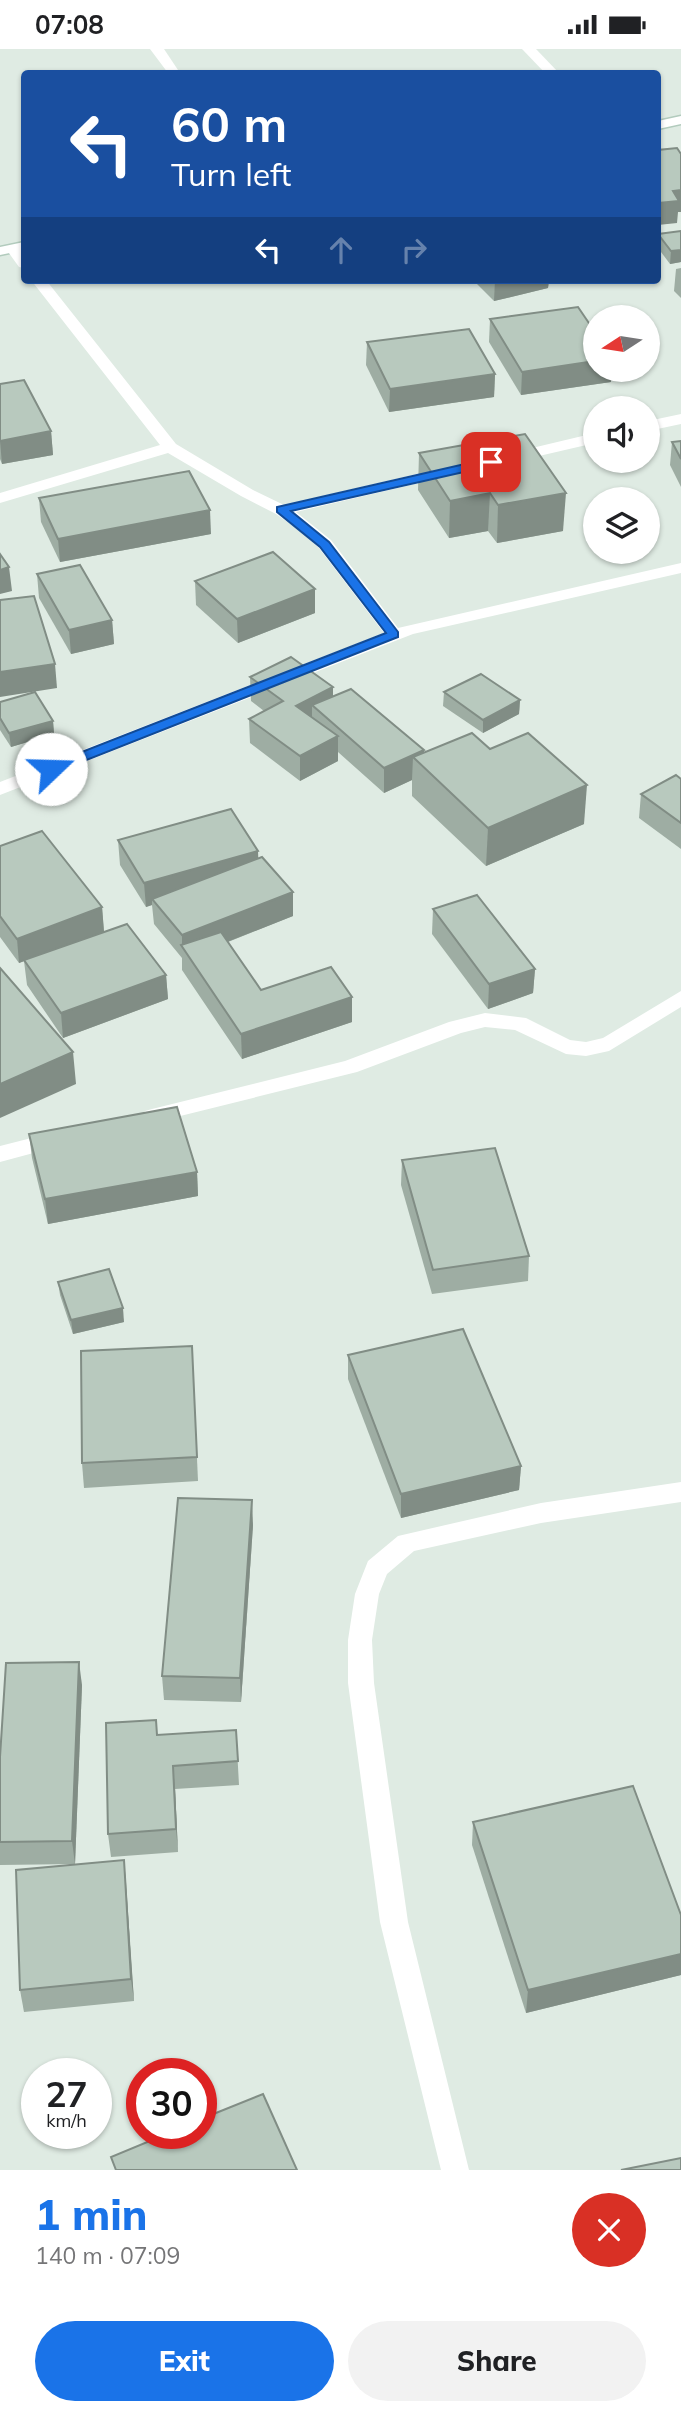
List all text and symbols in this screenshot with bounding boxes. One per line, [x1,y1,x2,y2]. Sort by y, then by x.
text: 07:08 [35,8,104,41]
text: 60 m [171,93,287,154]
icon: left [56,98,147,189]
text: Turn left [171,154,291,194]
icon: left [249,231,287,269]
icon: ahead [322,231,360,269]
icon: right [395,231,433,269]
north arrow [583,305,660,381]
map controls [583,305,660,564]
button: sound [583,396,660,473]
pin [461,432,521,492]
icon: arrive [472,443,510,481]
button: layers [583,487,660,564]
position arrow [14,732,88,806]
speed limit sign: 30 [126,2058,217,2149]
text: 27 [45,2072,88,2116]
text: km/h [46,2109,87,2132]
text: 1 min [35,2188,148,2241]
button: close [572,2193,646,2267]
text: 140 m · 07:09 [35,2241,180,2270]
button: Exit [35,2321,334,2401]
button: Share [348,2321,646,2401]

